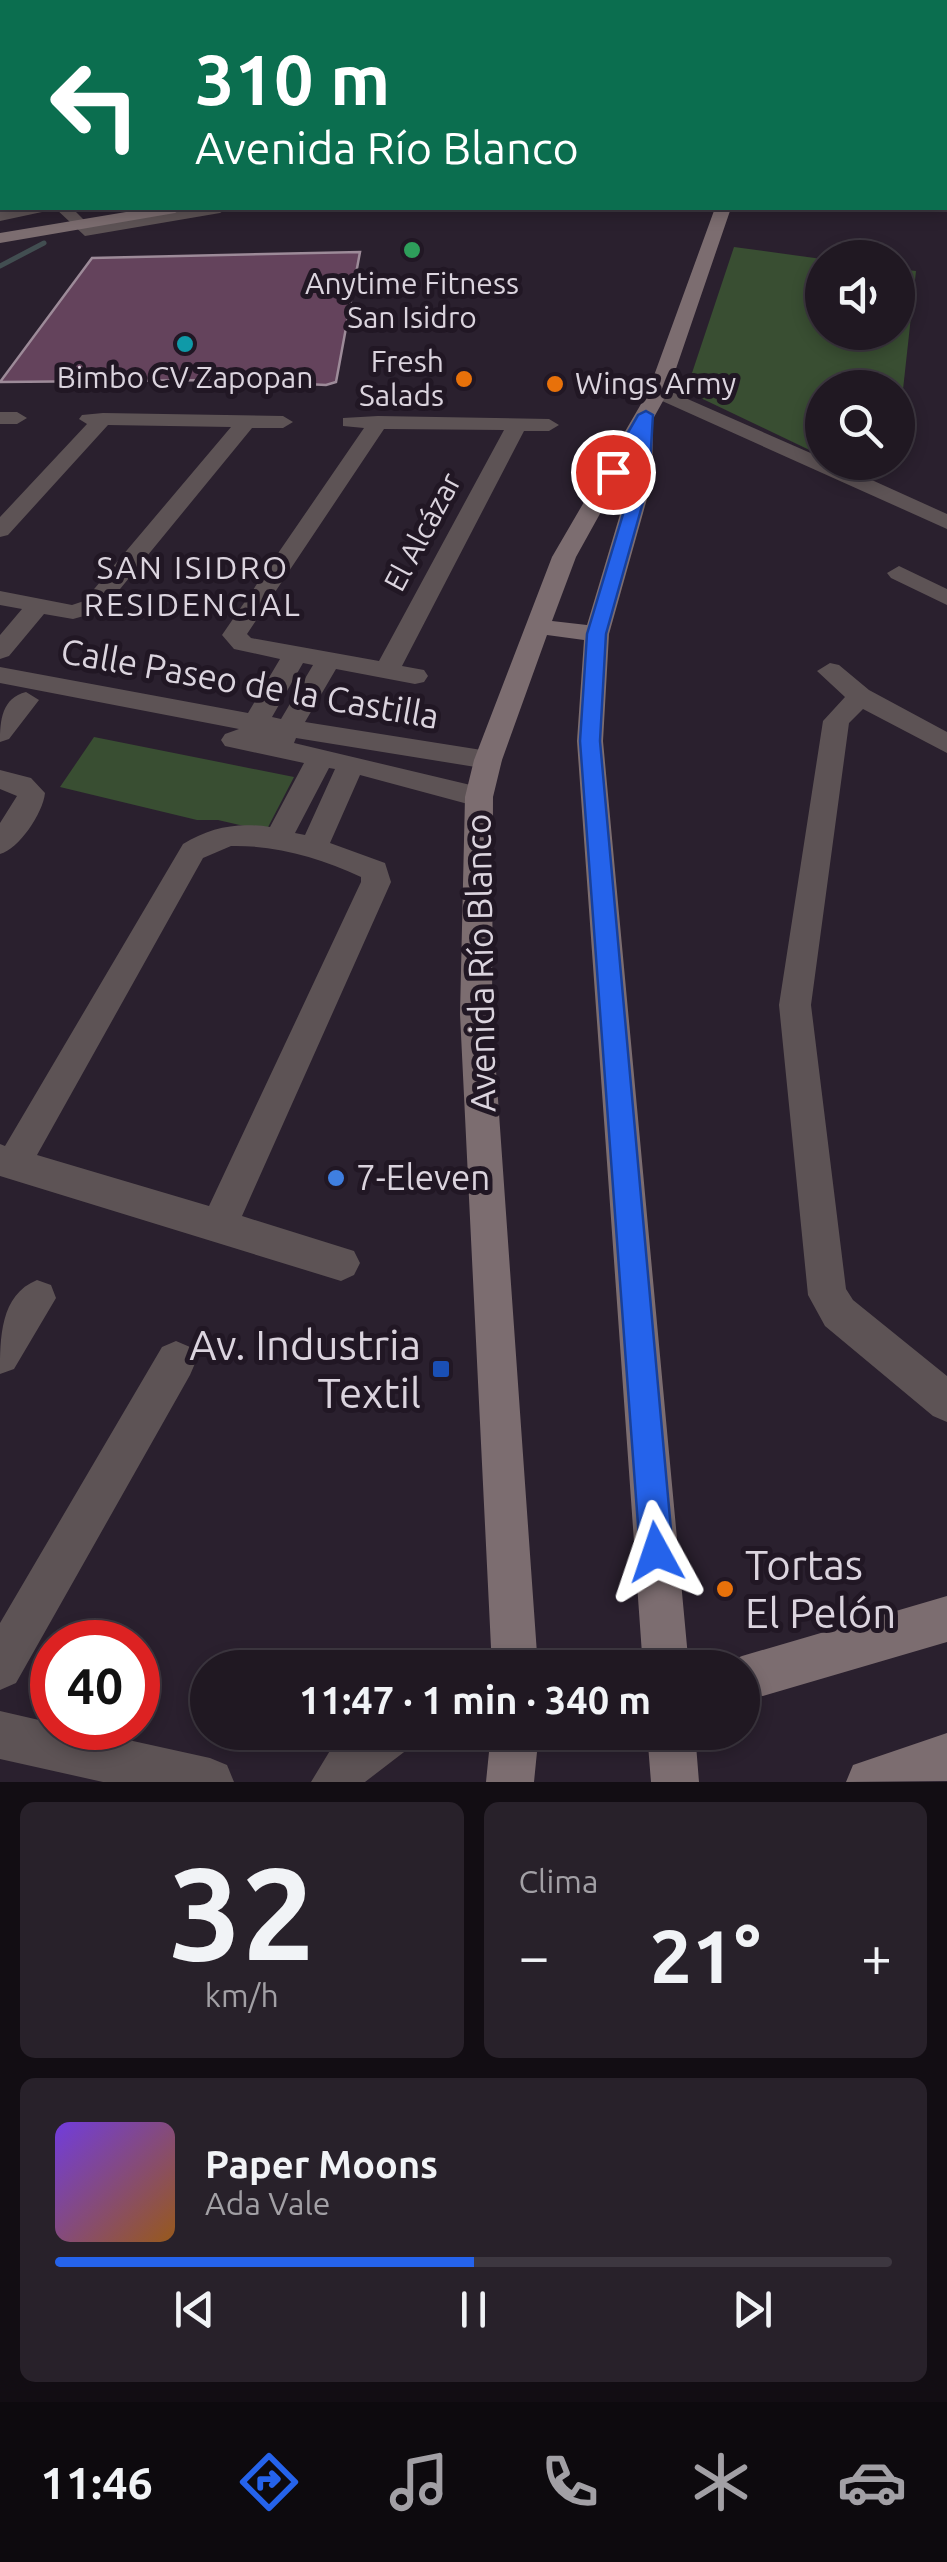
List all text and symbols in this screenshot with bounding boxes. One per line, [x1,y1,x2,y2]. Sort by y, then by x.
icon: left [30,40,160,170]
text: 310 m [195,40,390,118]
text: Avenida Río Blanco [195,122,579,173]
marker: Anytime Fitness San Isidro [401,239,423,261]
map controls [805,240,915,480]
button: sound [805,240,915,350]
place label: Anytime Fitness San Isidro [305,266,519,334]
marker: Bimbo CV Zapopan [174,333,196,355]
place label: Fresh Salads [359,344,444,412]
place label: Bimbo CV Zapopan [57,360,313,394]
place label: Wings Army [575,366,736,400]
marker: Fresh Salads [453,368,475,390]
button: search [805,370,915,480]
marker: Wings Army [544,373,566,395]
pin [571,430,656,515]
icon: arrive [586,445,641,500]
street label: El Alcázar [377,466,468,596]
district label: SAN ISIDRO RESIDENCIAL [84,549,302,622]
street label: Calle Paseo de la Castilla [58,630,442,736]
street label: Avenida Río Blanco [457,813,503,1113]
place label: 7-Eleven [356,1157,490,1197]
marker: 7-Eleven [325,1167,347,1189]
place label: Av. Industria Textil [189,1321,421,1416]
marker: Av. Industria Textil [430,1358,452,1380]
position arrow [604,1500,708,1604]
place label: Tortas El Pelón [745,1541,896,1636]
marker: Tortas El Pelón [714,1578,736,1600]
speed limit sign: 40 [30,1620,160,1750]
text: 11:47 · 1 min · 340 m [299,1679,651,1721]
text: 32 [168,1839,315,1985]
text: Clima [519,1863,598,1899]
text: 21° [650,1913,761,1997]
text: − [519,1925,550,1986]
text: + [861,1925,892,1986]
text: km/h [205,1977,279,2013]
text: Paper Moons [205,2143,438,2185]
text: Ada Vale [205,2185,331,2221]
icon: previous [167,2282,222,2337]
icon: pause [446,2282,501,2337]
icon: next [725,2282,780,2337]
icon: directions [234,2447,304,2517]
icon: music [384,2447,454,2517]
icon: phone [535,2447,605,2517]
icon: climate [686,2447,756,2517]
icon: car [837,2447,907,2517]
text: 11:46 [40,2457,153,2508]

